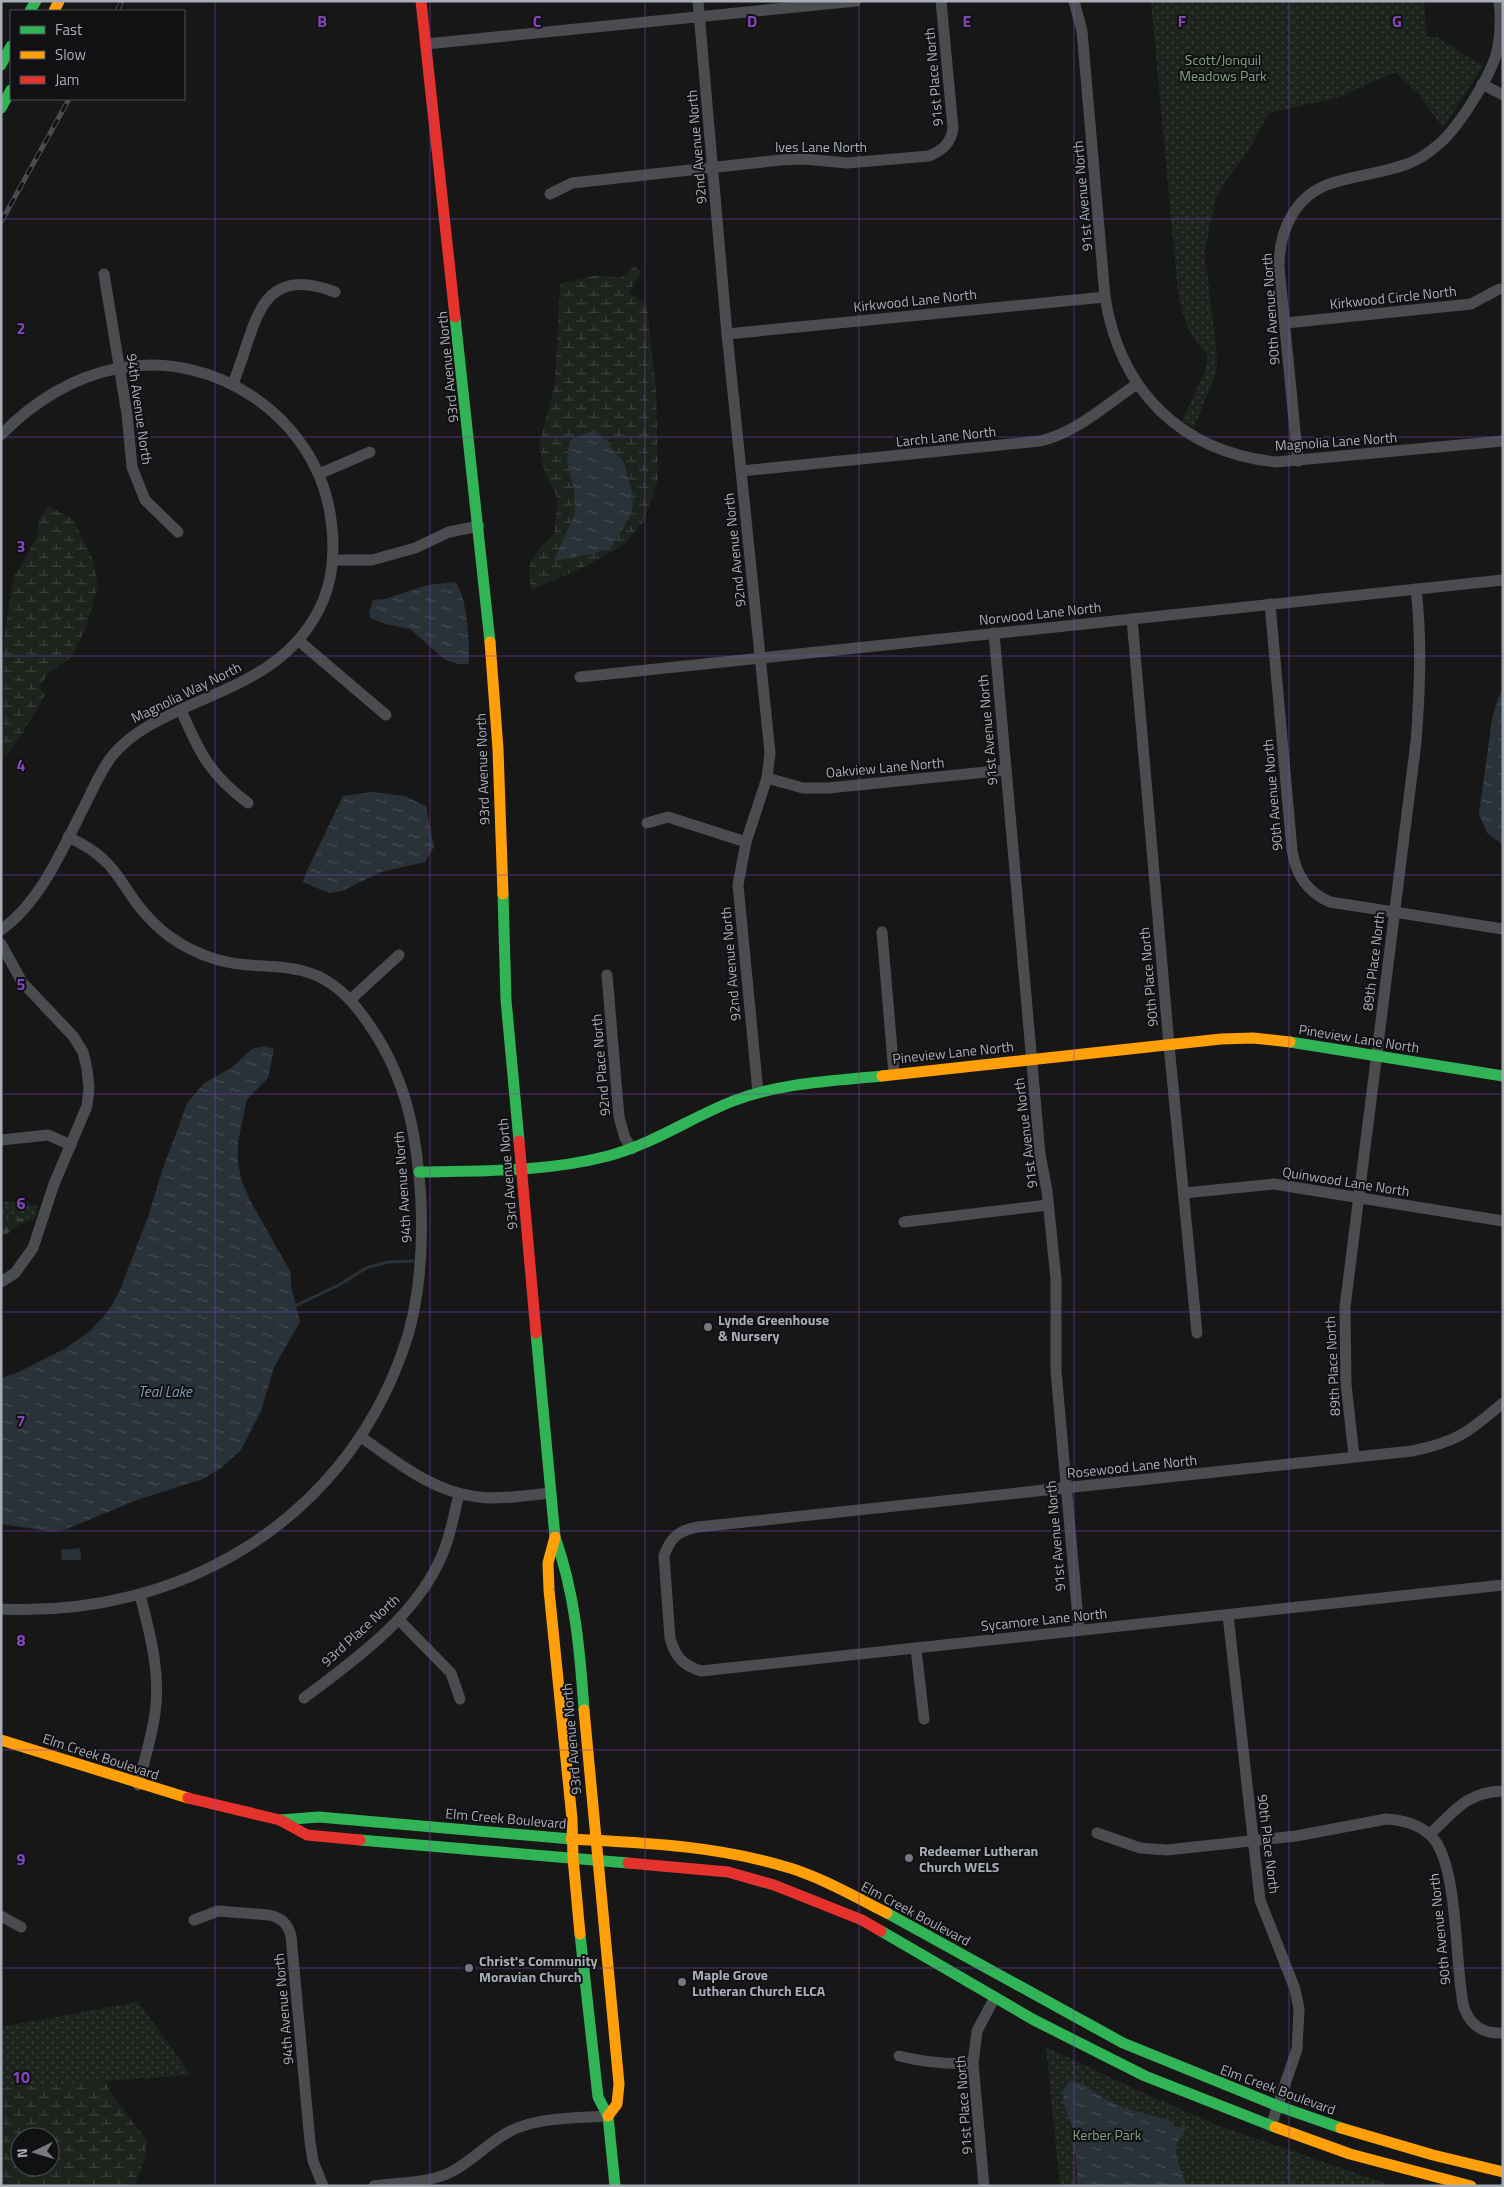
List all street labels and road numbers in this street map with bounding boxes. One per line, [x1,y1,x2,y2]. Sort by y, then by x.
street label: 91st Place North [918,27,948,127]
street label: 92nd Avenue North [681,89,711,205]
street label: Ives Lane North [775,136,867,157]
street label: 91st Avenue North [1067,140,1097,252]
street label: 90th Avenue North [1256,252,1284,366]
street label: Kirkwood Circle North [1329,280,1457,314]
street label: Kirkwood Lane North [852,283,978,317]
street label: 93rd Avenue North [431,310,463,424]
street label: 94th Avenue North [122,352,158,466]
street label: Larch Lane North [895,420,997,452]
street label: Magnolia Lane North [1274,426,1398,456]
street label: 92nd Avenue North [718,492,750,608]
street label: Norwood Lane North [978,596,1102,630]
street label: Magnolia Way North [127,656,245,728]
street label: 91st Avenue North [972,674,1002,786]
street label: 93rd Avenue North [470,713,494,825]
street label: 90th Avenue North [1257,738,1287,852]
street label: Oakview Lane North [825,751,945,783]
street label: 92nd Avenue North [715,906,745,1022]
street label: 89th Place North [1356,910,1390,1012]
street label: 90th Place North [1133,926,1163,1028]
street label: 92nd Place North [585,1013,615,1117]
street label: Pineview Lane North [1297,1018,1421,1058]
street label: Pineview Lane North [891,1035,1015,1069]
street label: 91st Avenue North [1008,1077,1042,1189]
street label: 93rd Avenue North [492,1117,522,1231]
street label: 94th Avenue North [388,1130,416,1244]
street label: Quinwood Lane North [1281,1161,1411,1201]
street label: 89th Place North [1319,1316,1345,1416]
street label: Rosewood Lane North [1066,1449,1198,1483]
street label: 91st Avenue North [1040,1480,1070,1592]
street label: 93rd Place North [316,1589,404,1671]
street label: Sycamore Lane North [980,1602,1108,1636]
street label: 93rd Avenue North [556,1682,586,1796]
street label: Elm Creek Boulevard [40,1727,162,1785]
street label: 90th Place North [1252,1793,1286,1895]
street label: Elm Creek Boulevard [445,1802,567,1834]
street label: 90th Avenue North [1423,1872,1455,1986]
street label: Elm Creek Boulevard [858,1875,974,1951]
street label: 94th Avenue North [268,1952,298,2066]
street label: 91st Place North [949,2055,977,2155]
street label: Elm Creek Boulevard [1217,2058,1339,2120]

